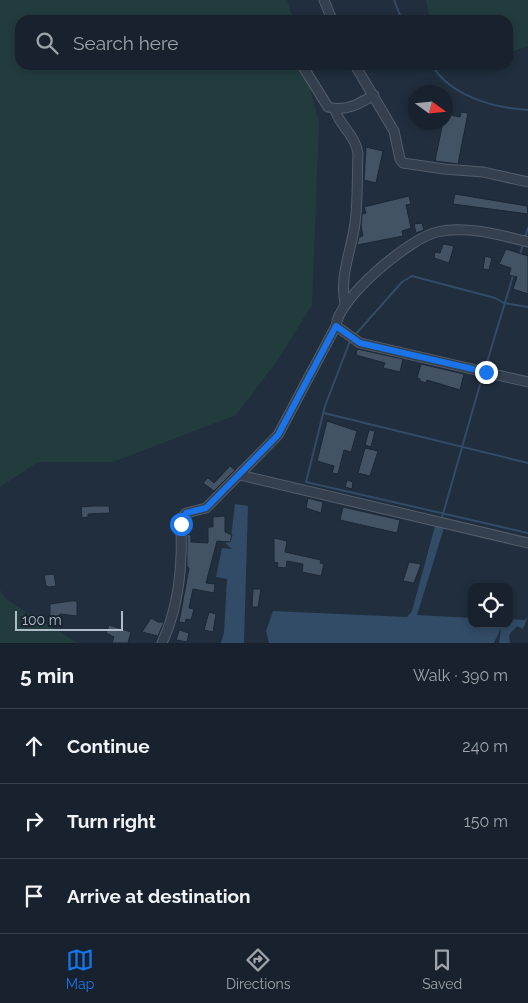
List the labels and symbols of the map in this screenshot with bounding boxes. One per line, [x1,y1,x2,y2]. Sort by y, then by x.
north arrow [408,85,453,130]
route end [475,361,498,384]
route start [170,513,193,536]
scale bar [15,608,122,631]

